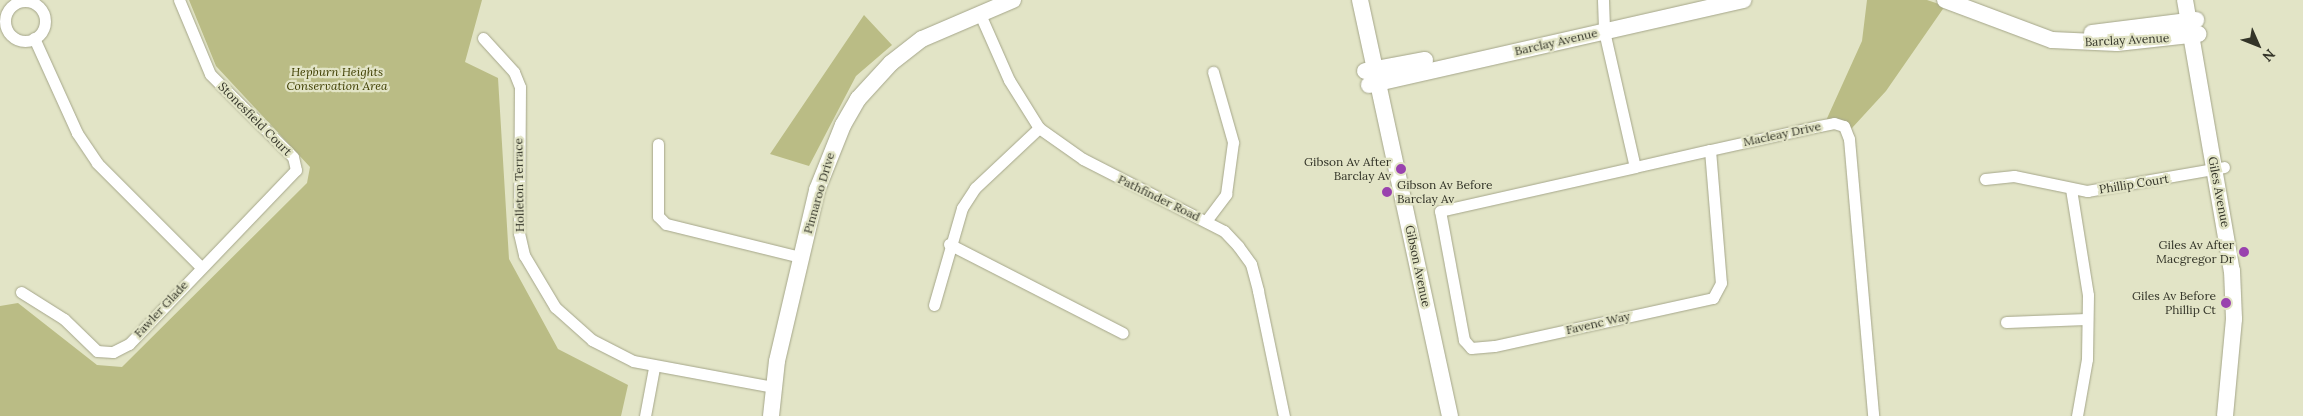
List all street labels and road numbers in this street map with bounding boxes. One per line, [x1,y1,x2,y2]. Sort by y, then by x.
street label: Barclay Avenue [1513,25,1599,59]
street label: Barclay Avenue [2084,31,2170,49]
street label: Stonesfield Court [215,79,295,159]
street label: Macleay Drive [1742,119,1822,149]
street label: Holleton Terrace [511,138,527,232]
street label: Pinnaroo Drive [801,151,837,235]
street label: Giles Avenue [2205,155,2233,229]
street label: Phillip Court [2098,171,2170,197]
street label: Pathfinder Road [1116,172,1202,224]
street label: Gibson Avenue [1402,224,1434,308]
street label: Fawler Glade [131,278,191,340]
street label: Favenc Way [1565,309,1631,337]

